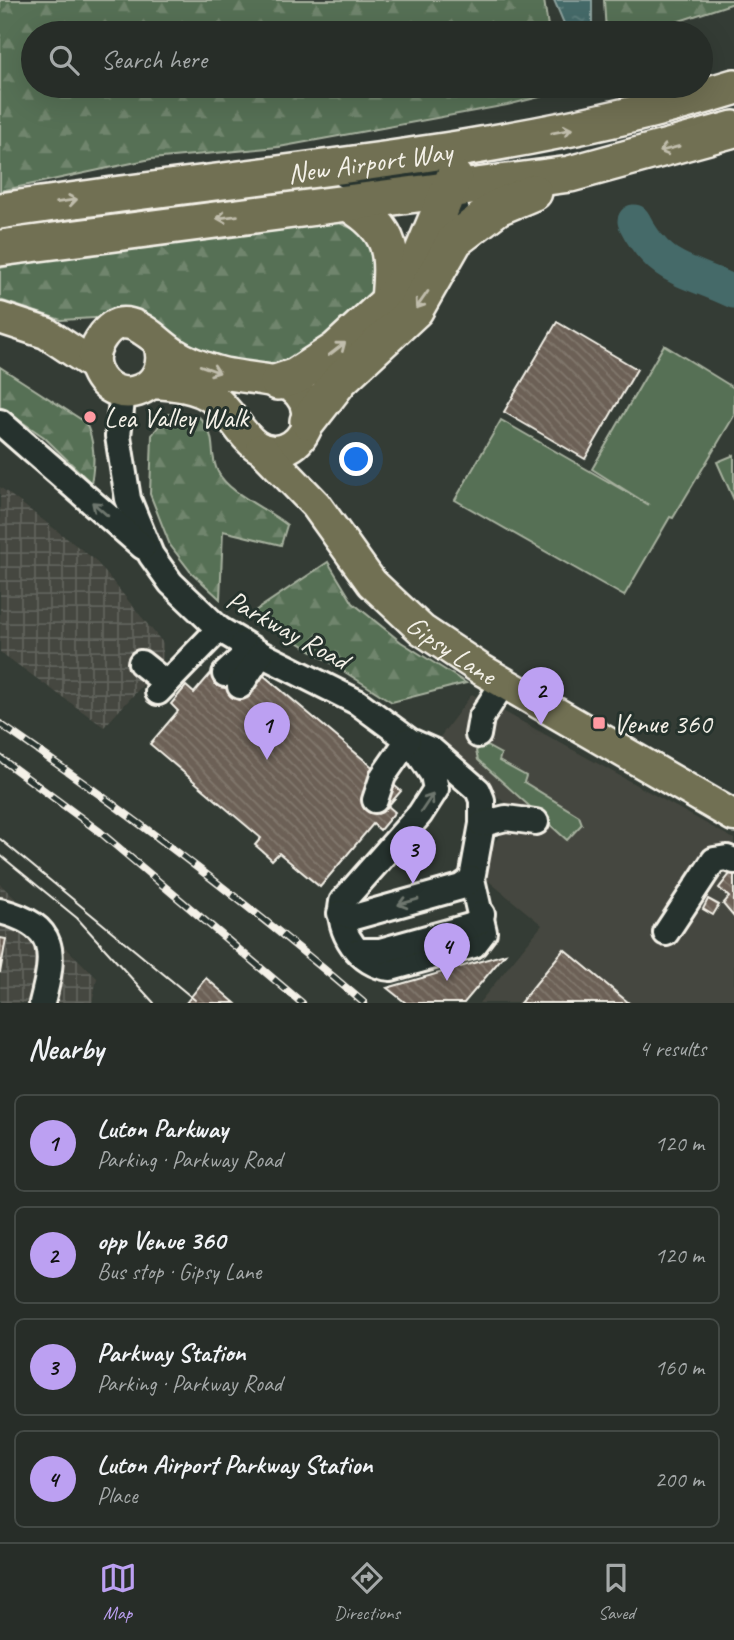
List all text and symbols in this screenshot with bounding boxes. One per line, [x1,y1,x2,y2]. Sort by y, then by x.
search box [21,21,713,98]
icon: search [45,41,83,79]
text: Search here [101,43,207,76]
one-way arrow [550,124,573,138]
street label: New Airport Way [286,133,457,191]
one-way arrow [658,144,680,157]
one-way arrow [56,194,78,207]
one-way arrow [216,211,239,224]
one-way arrow [415,290,429,309]
one-way arrow [328,341,346,356]
one-way arrow [198,364,220,376]
place label: Lea Valley Walk [104,400,250,435]
marker: Lea Valley Walk [82,409,98,425]
your location [339,442,373,476]
one-way arrow [92,501,110,517]
street label: Parkway Road [221,582,358,679]
street label: Gipsy Lane [399,608,504,693]
pin: 2 [518,667,564,725]
pin: 1 [244,702,290,760]
place label: Venue 360 [613,706,714,741]
marker: Venue 360 [591,715,607,731]
one-way arrow [420,794,434,813]
pin: 3 [390,826,436,884]
one-way arrow [397,896,419,909]
pin: 4 [424,923,470,981]
text: Nearby [28,1030,104,1068]
text: 4 results [639,1034,706,1063]
text: Luton Parkway [97,1112,228,1145]
text: 1 [48,1129,58,1158]
text: 120 m [655,1129,704,1158]
text: Parking · Parkway Road [97,1145,282,1174]
text: opp Venue 360 [97,1224,225,1257]
text: 2 [48,1241,58,1270]
text: 120 m [655,1241,704,1270]
text: Bus stop · Gipsy Lane [97,1257,261,1286]
text: Parkway Station [97,1336,246,1369]
text: 3 [48,1353,58,1382]
text: 160 m [655,1353,704,1382]
text: Parking · Parkway Road [97,1369,282,1398]
text: Luton Airport Parkway Station [97,1448,372,1481]
text: 4 [48,1465,58,1494]
text: 200 m [655,1465,704,1494]
text: Place [97,1481,137,1510]
tab: Map [99,1559,137,1625]
tab: Directions [334,1559,400,1625]
tab: Saved [597,1559,635,1625]

